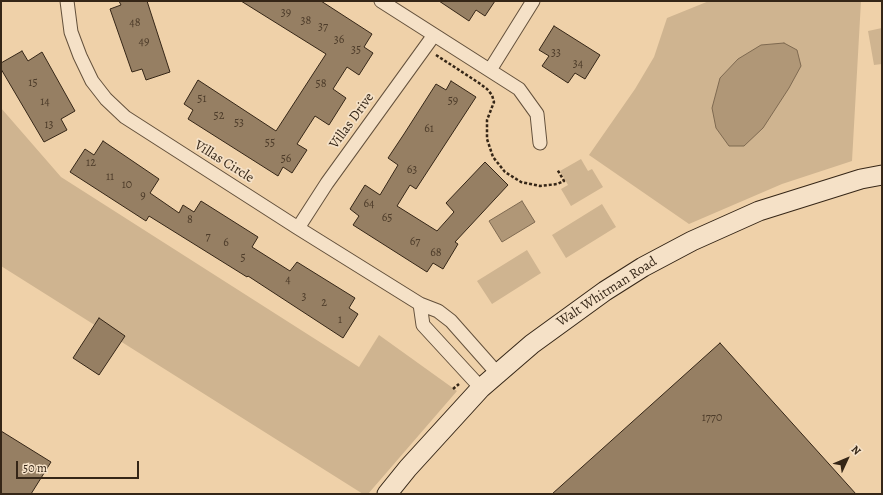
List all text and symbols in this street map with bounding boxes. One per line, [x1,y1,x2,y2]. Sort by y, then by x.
house number: 39 [281,6,291,20]
house number: 38 [301,14,311,28]
house number: 48 [129,16,141,30]
house number: 37 [318,20,328,34]
house number: 36 [334,33,344,47]
house number: 49 [139,35,149,49]
house number: 35 [351,43,361,57]
house number: 33 [551,46,561,60]
house number: 34 [573,57,583,71]
house number: 15 [28,76,38,90]
house number: 58 [316,77,326,91]
street label: Villas Drive [326,90,378,152]
house number: 51 [197,92,207,106]
house number: 59 [448,94,458,108]
house number: 14 [40,95,50,109]
house number: 52 [214,109,224,123]
house number: 53 [234,116,244,130]
house number: 13 [44,118,54,132]
house number: 61 [424,122,434,136]
house number: 55 [265,136,275,150]
street label: Villas Circle [191,137,257,187]
house number: 56 [281,152,291,166]
house number: 12 [86,156,96,170]
house number: 63 [407,163,417,177]
house number: 11 [106,170,114,184]
house number: 10 [122,178,132,192]
house number: 9 [140,189,146,203]
house number: 64 [364,197,374,211]
house number: 65 [382,211,392,225]
house number: 8 [187,213,193,227]
house number: 7 [205,230,211,244]
house number: 67 [410,235,420,249]
house number: 6 [223,236,229,250]
house number: 68 [430,246,442,260]
house number: 5 [240,251,246,265]
street label: Walt Whitman Road [554,253,660,331]
house number: 4 [285,273,291,287]
house number: 3 [302,290,306,304]
house number: 2 [321,296,327,310]
house number: 1 [338,313,342,327]
house number: 1770 [702,411,722,425]
north arrow [827,439,867,479]
text: N [848,442,864,458]
scale bar [18,453,141,479]
text: 50 m [23,460,47,476]

